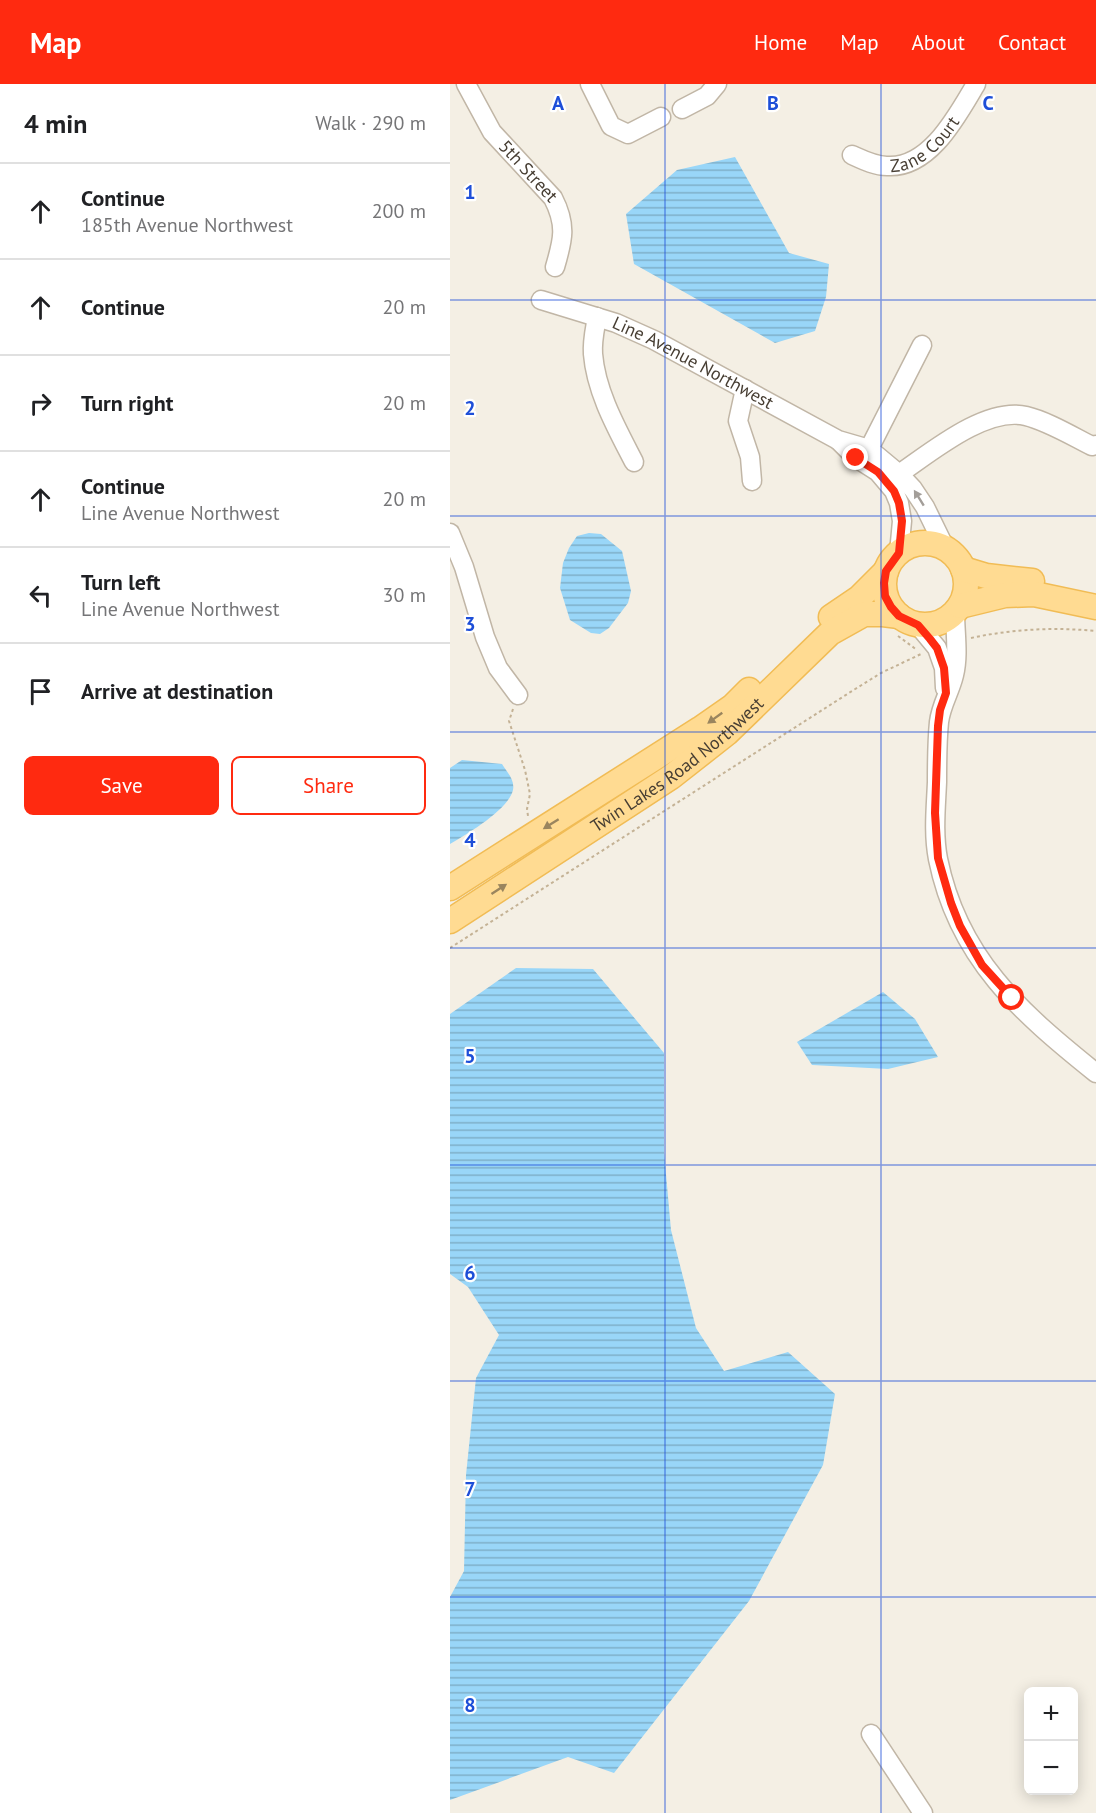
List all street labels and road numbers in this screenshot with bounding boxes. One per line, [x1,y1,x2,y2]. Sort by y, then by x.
street label: Zane Court [889,112,964,177]
street label: 5th Street [494,135,563,207]
street label: Line Avenue Northwest [609,311,778,414]
street label: Twin Lakes Road Northwest [586,692,768,837]

